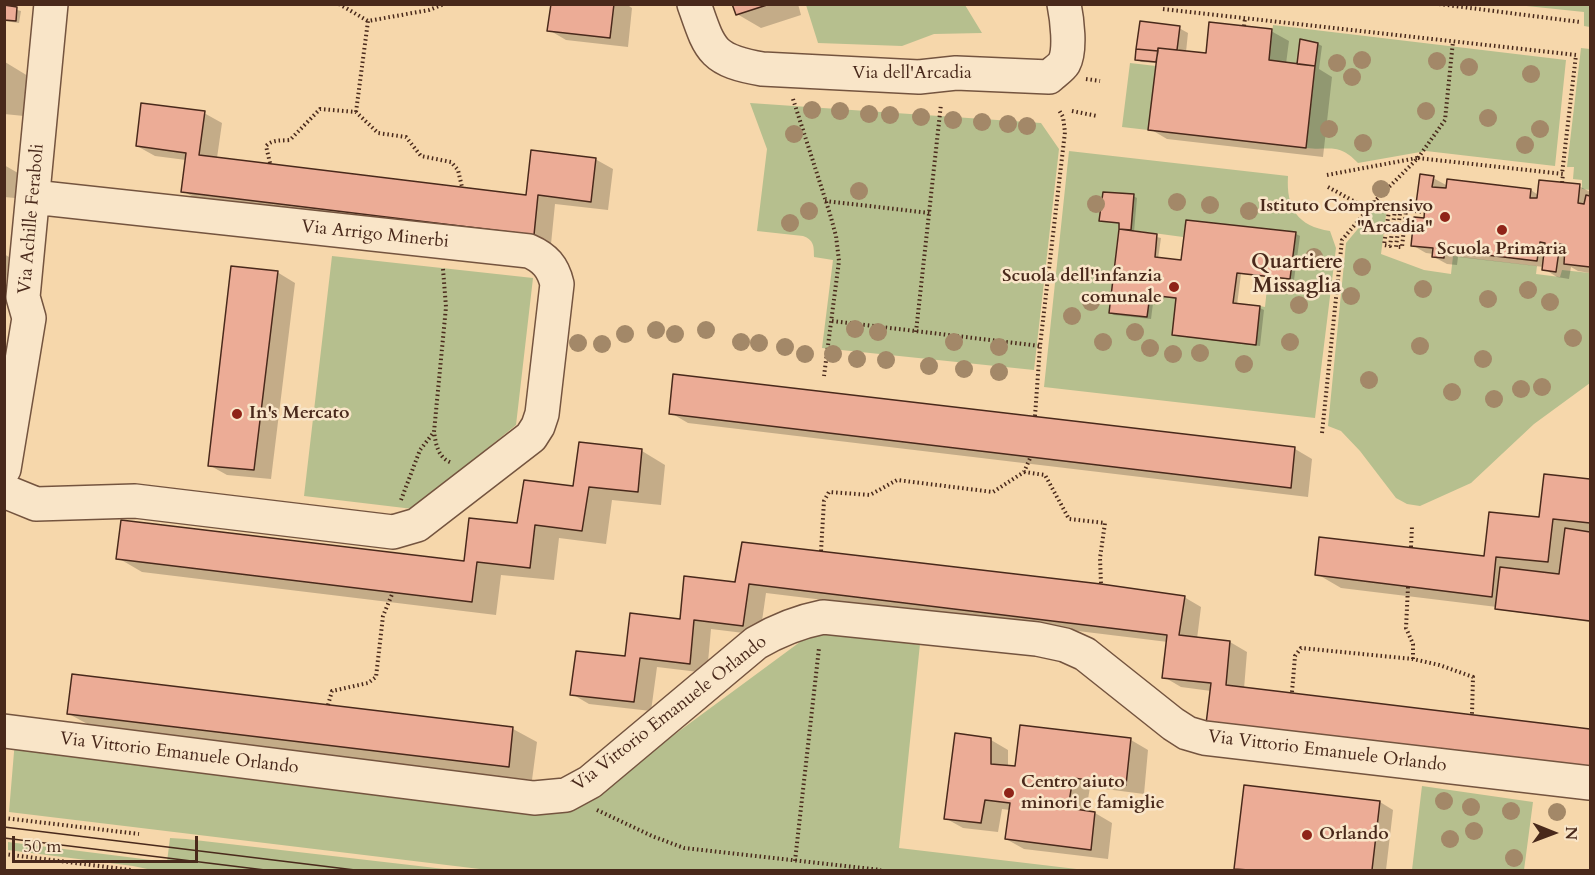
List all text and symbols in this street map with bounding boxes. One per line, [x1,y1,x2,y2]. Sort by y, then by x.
street label: Via dell'Arcadia [852,63,972,85]
street label: Via Achille Feraboli [15,143,49,295]
place label: Istituto Comprensivo "Arcadia" [1260,196,1433,238]
marker: Istituto Comprensivo "Arcadia" [1438,210,1452,224]
street label: Via Arrigo Minerbi [300,217,450,253]
marker: Scuola Primaria [1495,223,1509,237]
place label: Scuola Primaria [1437,239,1567,261]
district label: Quartiere Missaglia [1251,250,1343,300]
place label: Scuola dell'infanzia comunale [1002,266,1162,308]
marker: Scuola dell'infanzia comunale [1167,280,1181,294]
place label: In's Mercato [249,403,349,425]
marker: In's Mercato [230,407,244,421]
street label: Via Vittorio Emanuele Orlando [569,631,771,797]
street label: Via Vittorio Emanuele Orlando [1206,727,1448,777]
street label: Via Vittorio Emanuele Orlando [58,729,300,779]
place label: Centro aiuto minori e famiglie [1021,772,1165,814]
marker: Centro aiuto minori e famiglie [1002,786,1016,800]
north arrow [1523,803,1583,863]
scale bar [15,824,201,862]
place label: Orlando [1319,824,1389,846]
text: N [1560,826,1582,840]
marker: Orlando [1300,828,1314,842]
text: 50 m [23,834,62,859]

